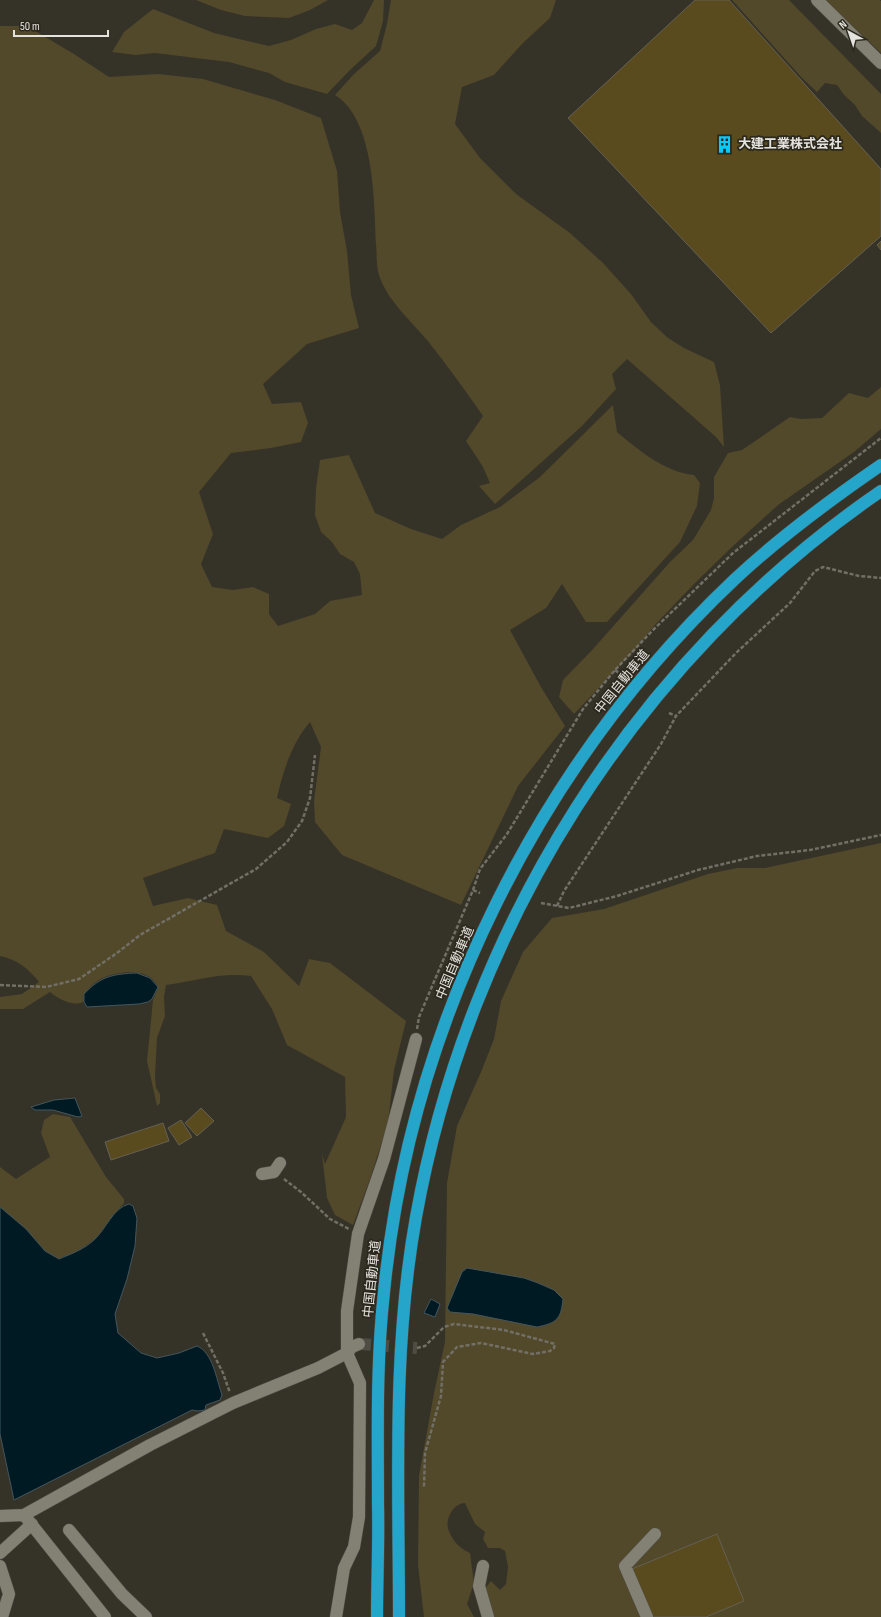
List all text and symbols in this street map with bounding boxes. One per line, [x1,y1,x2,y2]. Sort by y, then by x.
scale bar [14,12,108,38]
north arrow [829,12,869,52]
text: N [836,18,849,32]
text: 50 m [20,19,40,34]
building icon: 大建工業株式会社 [715,134,735,154]
place label: 大建工業株式会社 [738,136,842,152]
street label: 中国自動車道 [591,647,653,717]
street label: 中国自動車道 [432,924,478,1002]
street label: 中国自動車道 [360,1239,384,1319]

